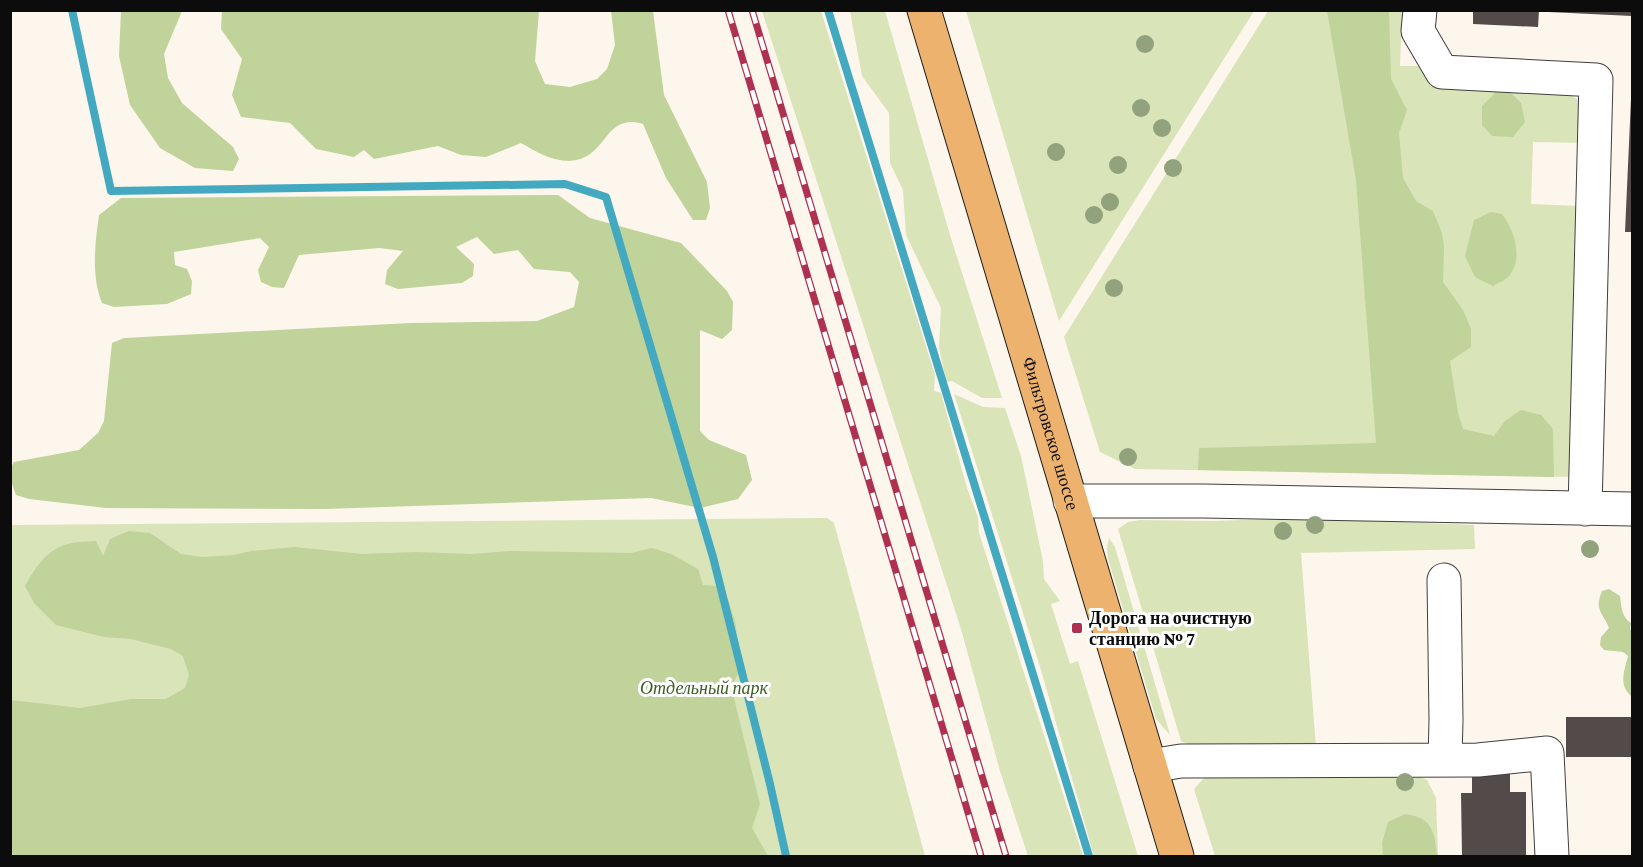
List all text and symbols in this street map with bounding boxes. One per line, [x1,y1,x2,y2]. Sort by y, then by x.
street label: Фильтровское шоссе [1018,354,1083,512]
place label: Дорога на очистную станцию № 7 [1089,608,1252,649]
marker: Дорога на очистную станцию № 7 [1070,621,1084,635]
park label: Отдельный парк [640,678,768,698]

